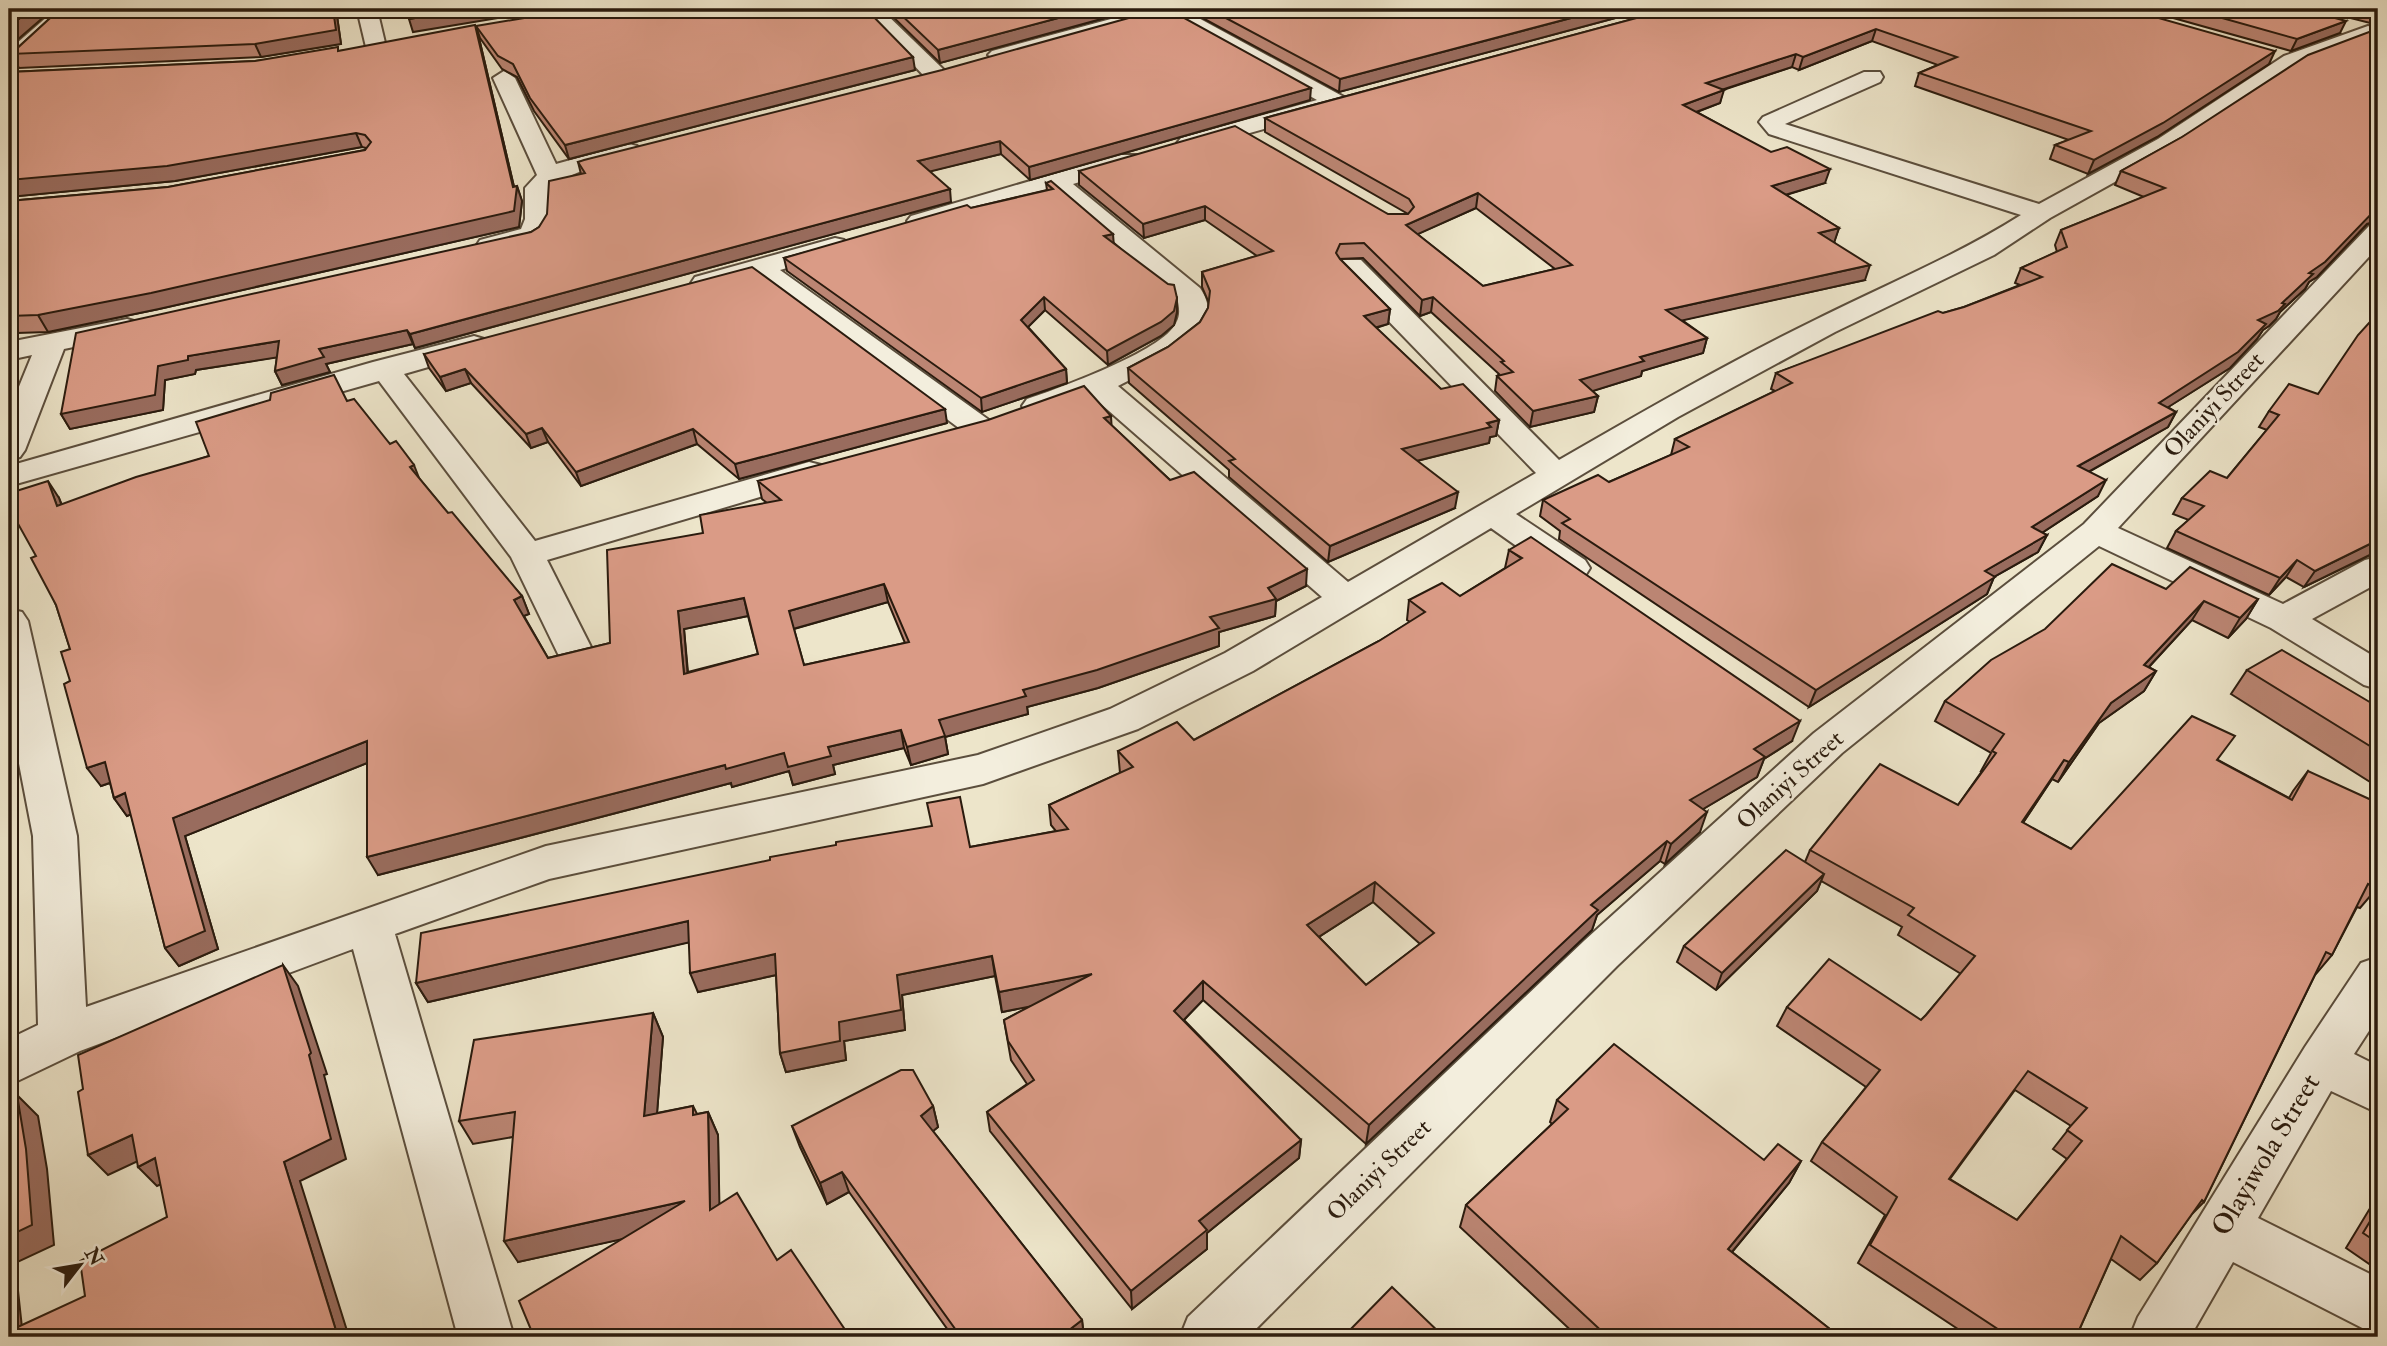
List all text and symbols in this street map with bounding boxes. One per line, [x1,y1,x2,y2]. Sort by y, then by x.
street label: Olaniyi Street [2157,345,2271,465]
street label: Olaniyi Street [1730,724,1850,836]
street label: Olayiwola Street [2204,1068,2328,1242]
street label: Olaniyi Street [1320,1112,1438,1228]
north arrow [46,1230,116,1300]
text: N [79,1242,109,1271]

